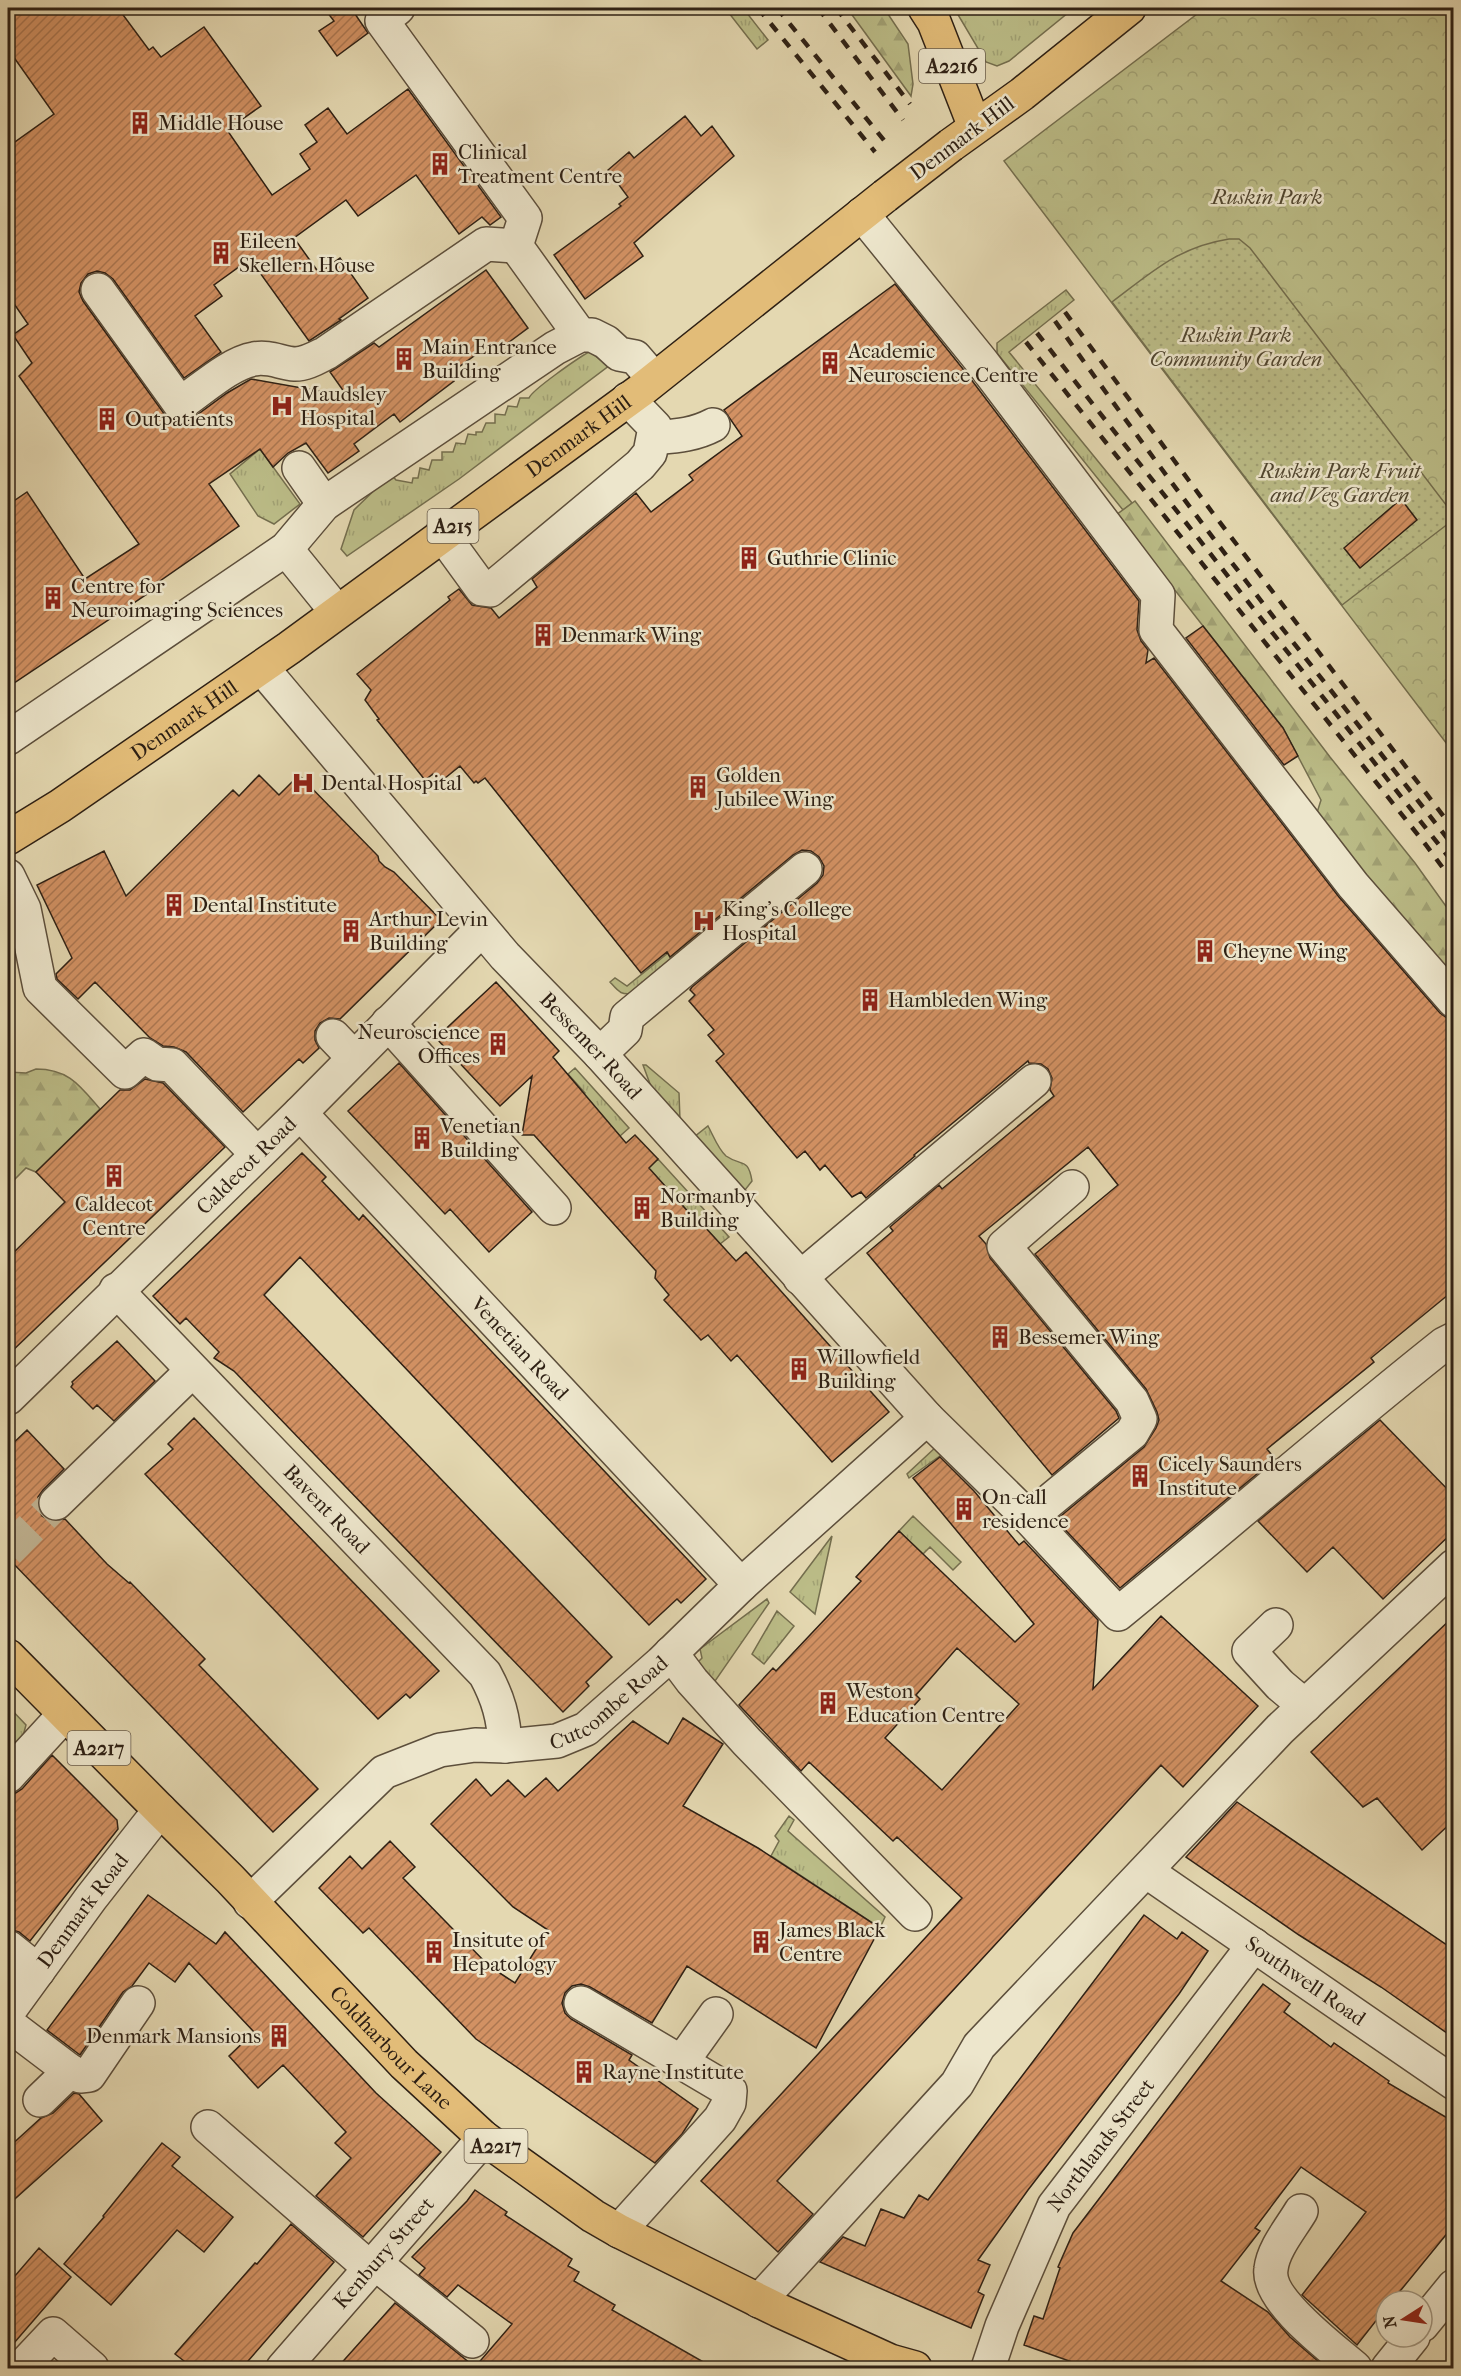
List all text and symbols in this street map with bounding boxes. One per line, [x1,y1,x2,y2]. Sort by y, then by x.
road number: A2216 [919,49,985,83]
street label: Denmark Hill [905,91,1019,185]
building icon: Middle House [127,110,153,136]
place label: Middle House [158,111,284,135]
place label: Clinical Treatment Centre [458,140,622,188]
building icon: Clinical Treatment Centre [427,151,453,177]
park label: Ruskin Park [1209,185,1323,209]
place label: Eileen Skellern House [239,229,375,277]
building icon: Eileen Skellern House [208,240,234,266]
park label: Ruskin Park Community Garden [1150,323,1322,371]
place label: Main Entrance Building [422,335,557,383]
place label: Academic Neuroscience Centre [847,339,1038,387]
building icon: Main Entrance Building [391,346,417,372]
building icon: Academic Neuroscience Centre [817,350,843,376]
place label: Maudsley Hospital [300,382,387,430]
street label: Denmark Hill [521,390,636,483]
hospital icon: Maudsley Hospital [269,393,295,419]
building icon: Outpatients [94,406,120,432]
place label: Outpatients [125,407,234,431]
park label: Ruskin Park Fruit and Veg Garden [1257,459,1422,507]
road number: A215 [428,509,478,543]
building icon: Guthrie Clinic [736,545,762,571]
place label: Guthrie Clinic [767,546,897,570]
place label: Centre for Neuroimaging Sciences [71,574,283,622]
building icon: Centre for Neuroimaging Sciences [40,585,66,611]
building icon: Denmark Wing [530,622,556,648]
place label: Denmark Wing [561,623,702,647]
street label: Denmark Hill [126,675,242,765]
place label: Golden Jubilee Wing [714,763,834,811]
hospital icon: Dental Hospital [290,770,316,796]
place label: Dental Hospital [321,771,462,795]
building icon: Golden Jubilee Wing [685,774,711,800]
building icon: Dental Institute [161,892,187,918]
place label: Dental Institute [192,893,337,917]
place label: King's College Hospital [722,897,852,945]
place label: Arthur Levin Building [368,907,488,955]
hospital icon: King's College Hospital [691,908,717,934]
building icon: Arthur Levin Building [338,918,364,944]
building icon: Cheyne Wing [1192,938,1218,964]
place label: Cheyne Wing [1223,939,1348,963]
street label: Bessemer Road [535,987,647,1105]
building icon: Hambleden Wing [857,987,883,1013]
place label: Hambleden Wing [888,988,1048,1012]
place label: Neuroscience Offices [358,1020,480,1068]
building icon: Neuroscience Offices [485,1031,511,1057]
street label: Caldecot Road [191,1111,302,1219]
place label: Venetian Building [439,1114,521,1162]
building icon: Venetian Building [409,1125,435,1151]
building icon: Caldecot Centre [101,1163,127,1189]
place label: Normanby Building [660,1184,757,1232]
place label: Caldecot Centre [75,1192,154,1240]
building icon: Normanby Building [629,1195,655,1221]
street label: Venetian Road [465,1291,574,1405]
building icon: Bessemer Wing [987,1324,1013,1350]
place label: Bessemer Wing [1018,1325,1160,1349]
place label: Willowfield Building [816,1345,921,1393]
building icon: Willowfield Building [786,1356,812,1382]
place label: Cicely Saunders Institute [1158,1452,1302,1500]
street label: Bavent Road [278,1460,375,1559]
building icon: Cicely Saunders Institute [1127,1463,1153,1489]
place label: On-call residence [982,1485,1069,1533]
building icon: On-call residence [951,1496,977,1522]
street label: Cutcombe Road [549,1650,673,1754]
place label: Weston Education Centre [845,1679,1005,1727]
building icon: Weston Education Centre [815,1690,841,1716]
road number: A2217 [68,1731,130,1765]
street label: Denmark Road [32,1848,134,1972]
place label: James Black Centre [777,1918,886,1966]
place label: Insitute of Hepatology [452,1928,557,1976]
building icon: James Black Centre [748,1929,774,1955]
street label: Southwell Road [1241,1931,1371,2031]
building icon: Insitute of Hepatology [421,1939,447,1965]
street label: Coldharbour Lane [325,1981,457,2114]
building icon: Denmark Mansions [266,2023,292,2049]
place label: Denmark Mansions [86,2024,261,2048]
building icon: Rayne Institute [571,2059,597,2085]
place label: Rayne Institute [602,2060,744,2084]
street label: Northlands Street [1042,2073,1160,2216]
road number: A2217 [464,2129,528,2163]
street label: Kenbury Street [329,2192,439,2313]
north arrow [1374,2289,1434,2349]
text: N [1379,2313,1400,2330]

